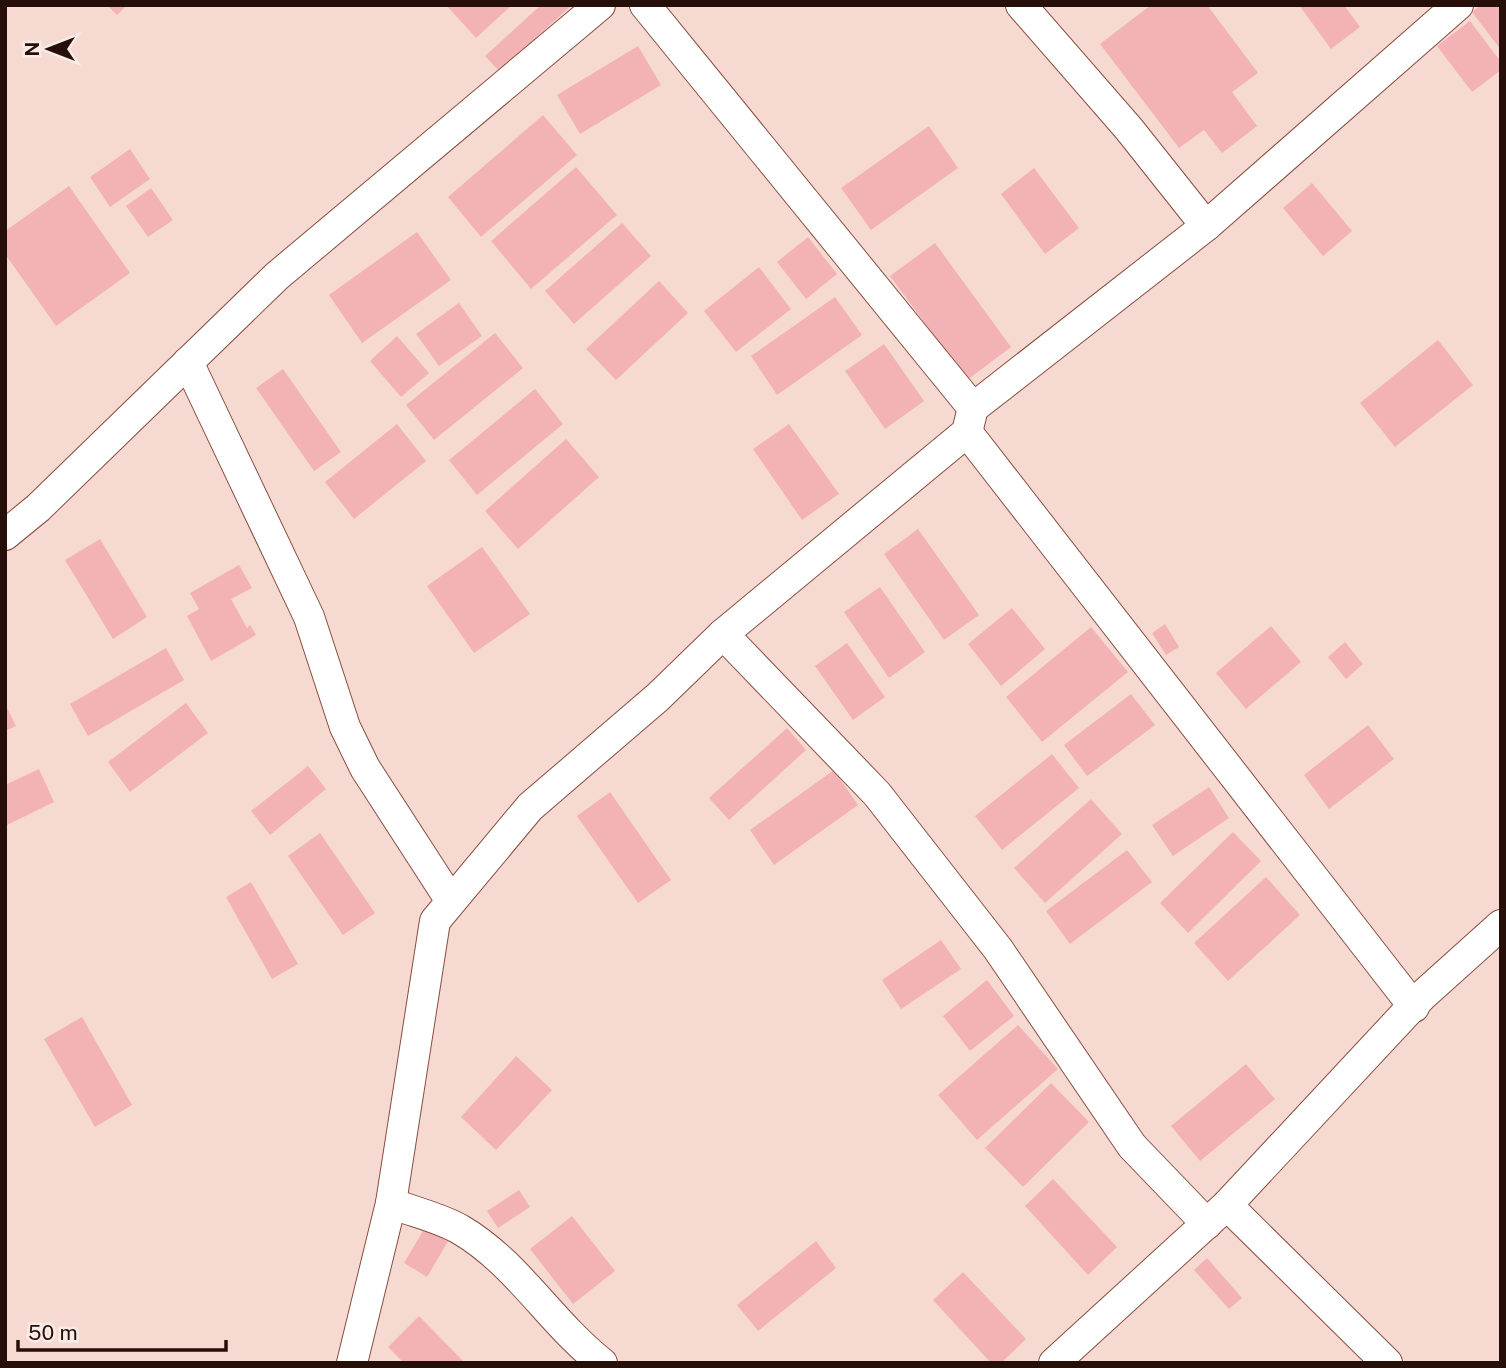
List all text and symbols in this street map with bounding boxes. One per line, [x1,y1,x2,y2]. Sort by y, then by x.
north arrow [14,14,84,84]
text: N [21,42,43,56]
scale bar [18,1308,226,1352]
text: 50 m [28,1320,78,1345]

